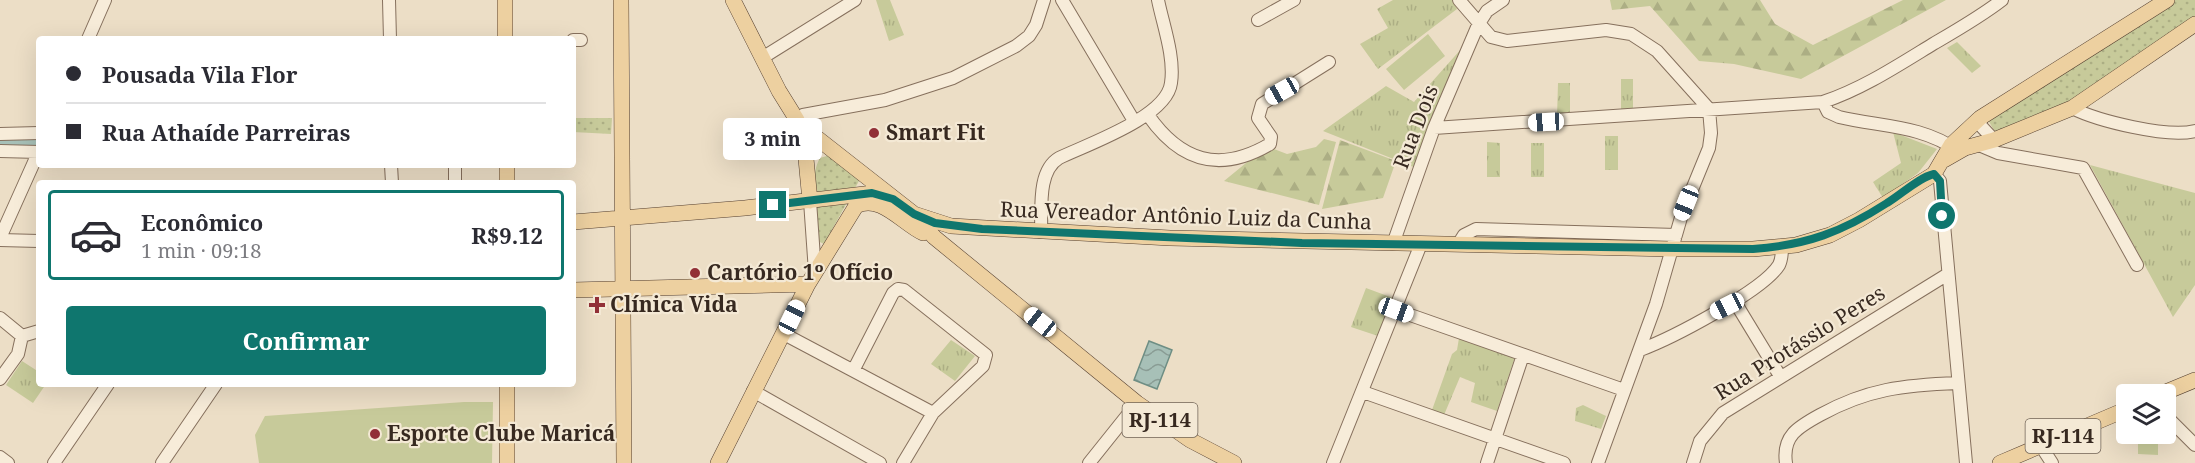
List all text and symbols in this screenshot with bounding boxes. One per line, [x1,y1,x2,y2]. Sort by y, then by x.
text: Pousada Vila Flor [102,59,297,89]
car [1262,74,1302,108]
street label: Rua Dois [1386,81,1444,173]
car [1528,112,1564,132]
text: Rua Athaíde Parreiras [102,117,350,147]
callout: 3 min [724,118,822,160]
place label: Smart Fit [886,118,986,146]
text: 3 min [744,125,801,152]
marker: Smart Fit [867,126,881,140]
car [1671,183,1701,223]
route end [759,191,786,218]
street label: Rua Vereador Antônio Luiz da Cunha [1000,195,1372,235]
route start [1928,202,1955,229]
text: Econômico [141,207,263,237]
icon: car [69,208,123,262]
text: R$9.12 [471,220,543,250]
text: 1 min · 09:18 [141,237,261,264]
place label: Cartório 1º Ofício [707,258,893,286]
marker: Cartório 1º Ofício [688,266,702,280]
street label: Rua Protássio Peres [1709,278,1890,406]
place label: Clínica Vida [610,290,738,318]
car [1707,290,1747,322]
car [1376,295,1416,325]
marker: Clínica Vida [588,296,606,314]
car [776,297,808,337]
car [1020,304,1060,340]
button: Confirmar [66,306,546,375]
map controls [2116,384,2176,444]
button: layers [2116,384,2176,444]
road number: RJ-114 [1122,403,1198,437]
place label: Esporte Clube Maricá [387,419,615,447]
road number: RJ-114 [2026,419,2100,453]
marker: Esporte Clube Maricá [368,427,382,441]

